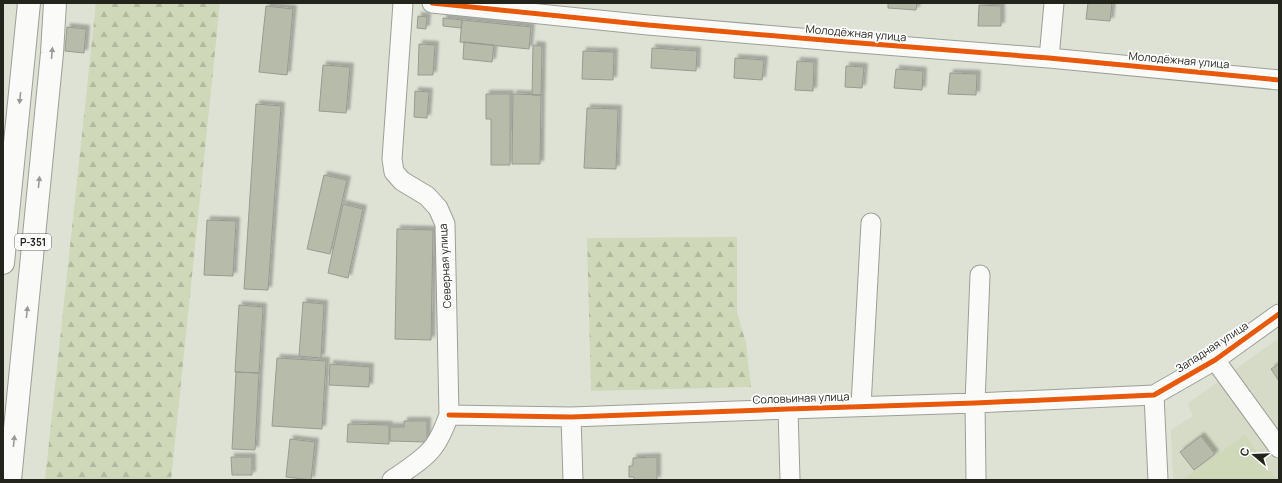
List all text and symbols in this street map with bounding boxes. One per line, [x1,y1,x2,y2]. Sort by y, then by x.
street label: Молодёжная улица [805,21,907,44]
one-way arrow [48,47,55,59]
street label: Молодёжная улица [1128,48,1230,71]
one-way arrow [17,92,23,104]
one-way arrow [36,176,43,188]
street label: Северная улица [435,223,454,309]
road number: Р-351 [15,234,51,250]
one-way arrow [23,306,30,318]
street label: Западная улица [1173,318,1251,376]
street label: Соловьиная улица [752,388,850,407]
one-way arrow [10,435,17,447]
north arrow [1234,435,1274,475]
text: С [1236,445,1252,458]

